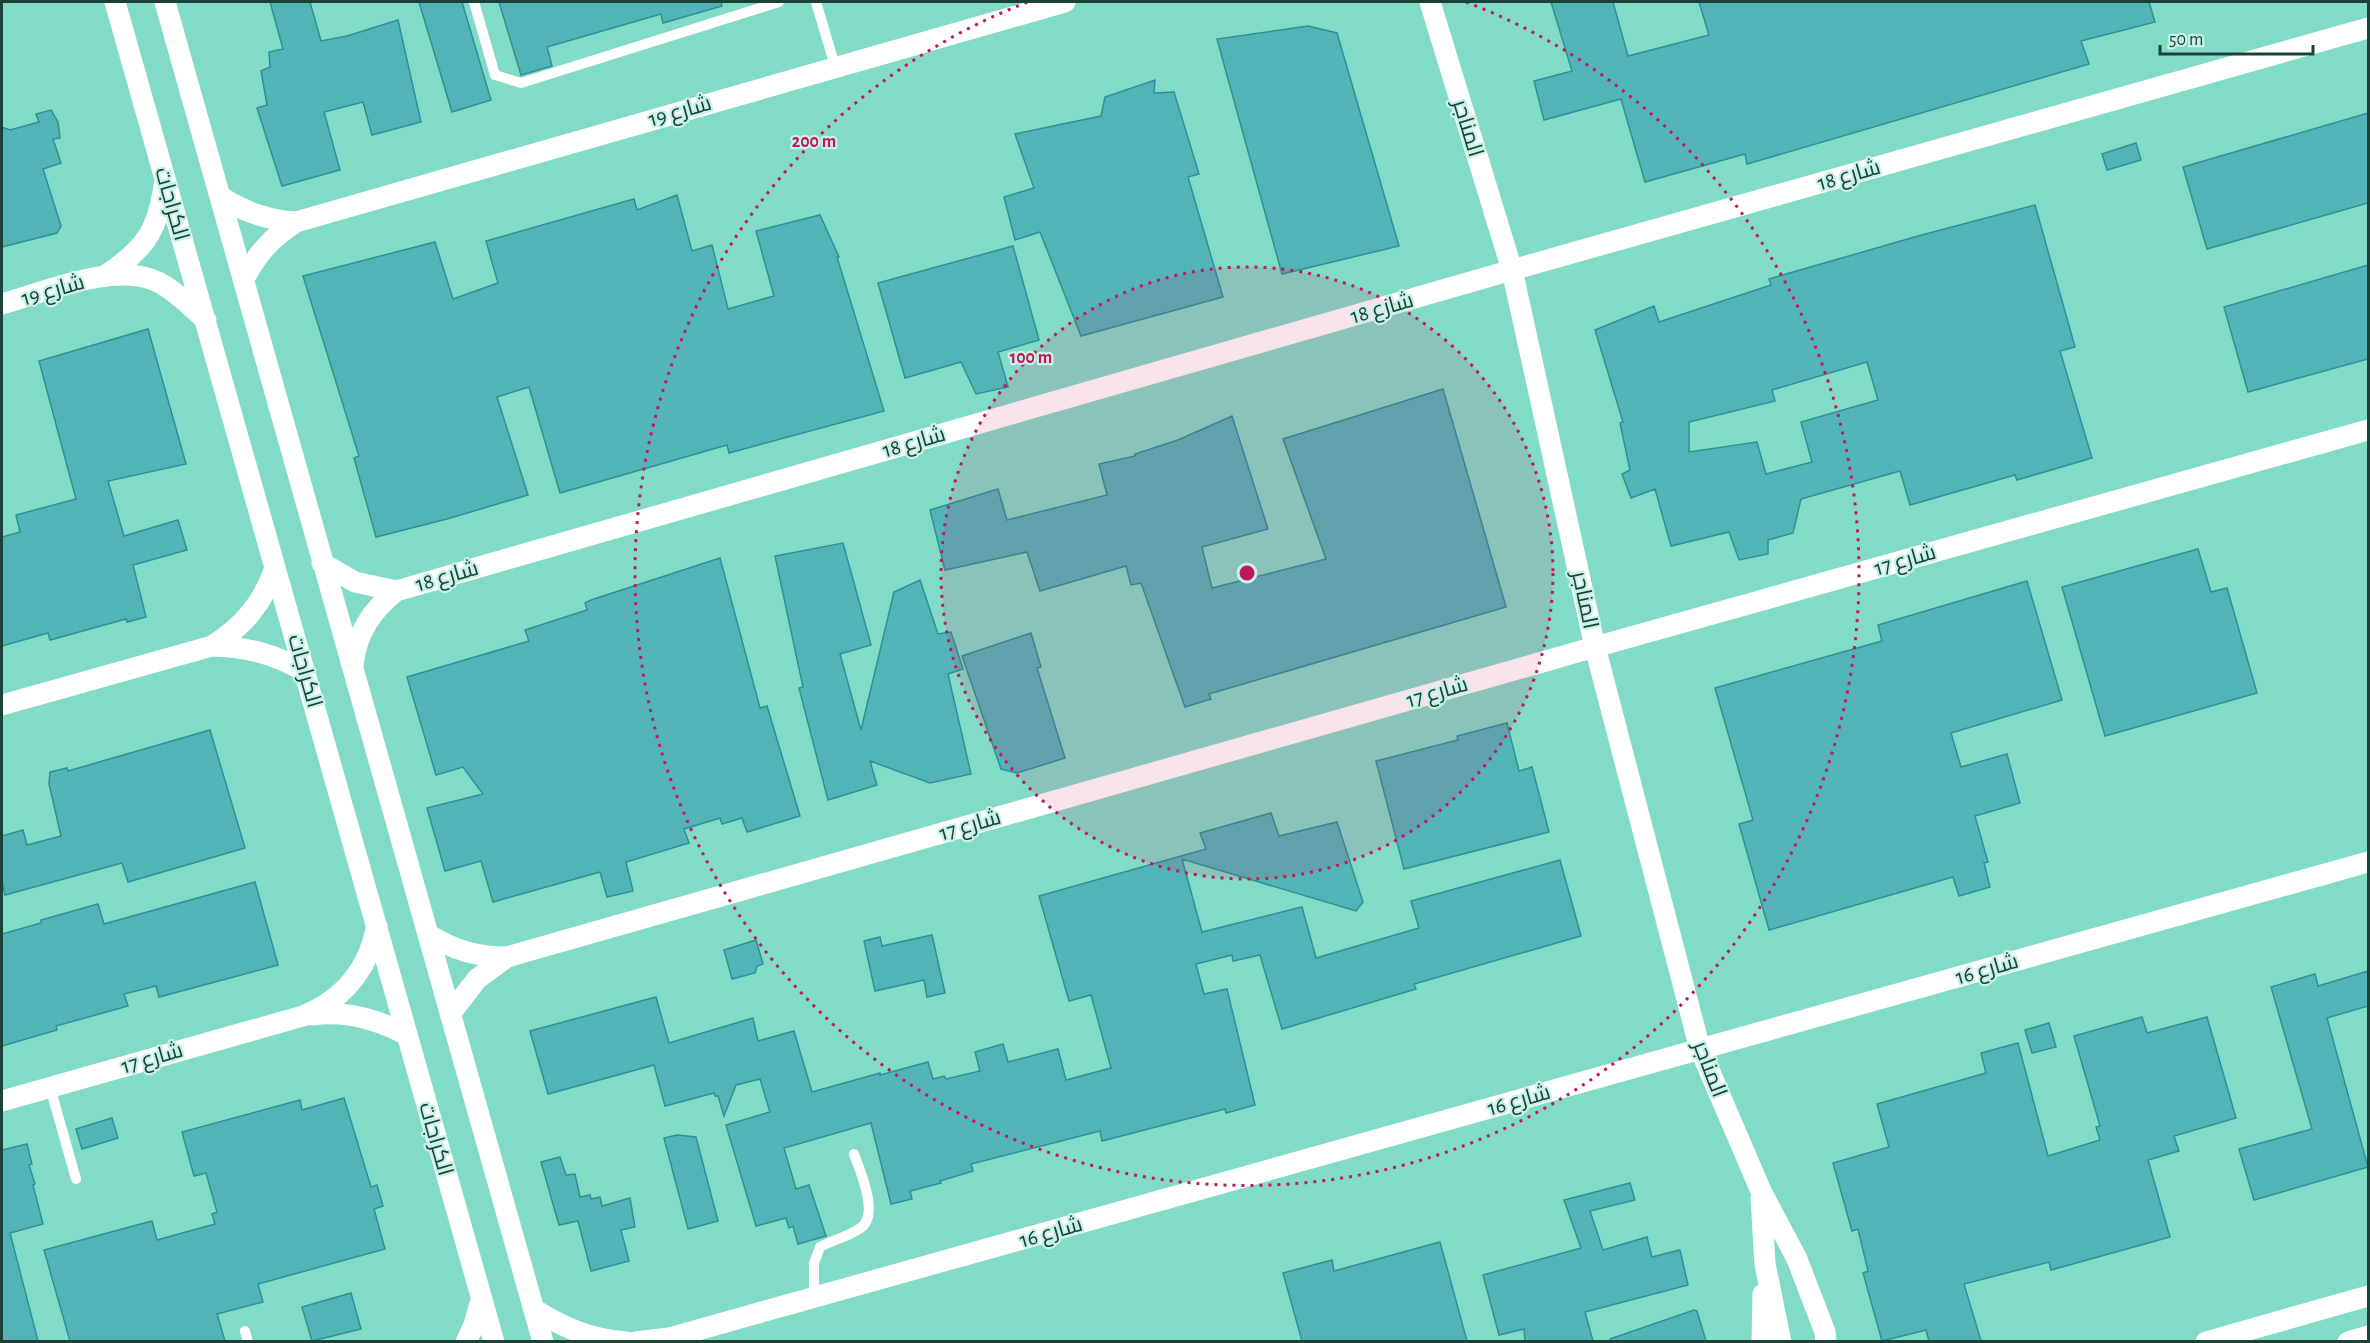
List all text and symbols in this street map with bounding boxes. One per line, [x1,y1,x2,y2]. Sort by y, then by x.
scale bar [2160,18,2313,56]
text: 50 m [2169,31,2203,49]
street label: شارع 19 [646,92,715,133]
street label: المناجر [1447,95,1487,160]
text: 200 m [792,133,836,151]
street label: شارع 18 [1815,156,1884,197]
street label: الكراجات [150,165,193,243]
street label: شارع 19 [19,271,88,312]
street label: شارع 18 [1348,289,1417,330]
text: 100 m [1010,349,1052,367]
street label: شارع 18 [880,423,949,464]
street label: شارع 17 [1872,541,1939,582]
street label: شارع 18 [413,557,482,598]
centre of rings [1237,563,1257,583]
street label: المناجر [1567,567,1602,631]
street label: الكراجات [283,632,326,710]
street label: شارع 17 [1404,673,1471,714]
street label: شارع 17 [937,806,1004,847]
street label: شارع 16 [1953,950,2022,991]
street label: المناجر [1688,1036,1731,1101]
street label: شارع 17 [119,1039,186,1080]
street label: شارع 16 [1485,1081,1554,1122]
street label: الكراجات [414,1100,457,1178]
street label: شارع 16 [1017,1213,1086,1254]

